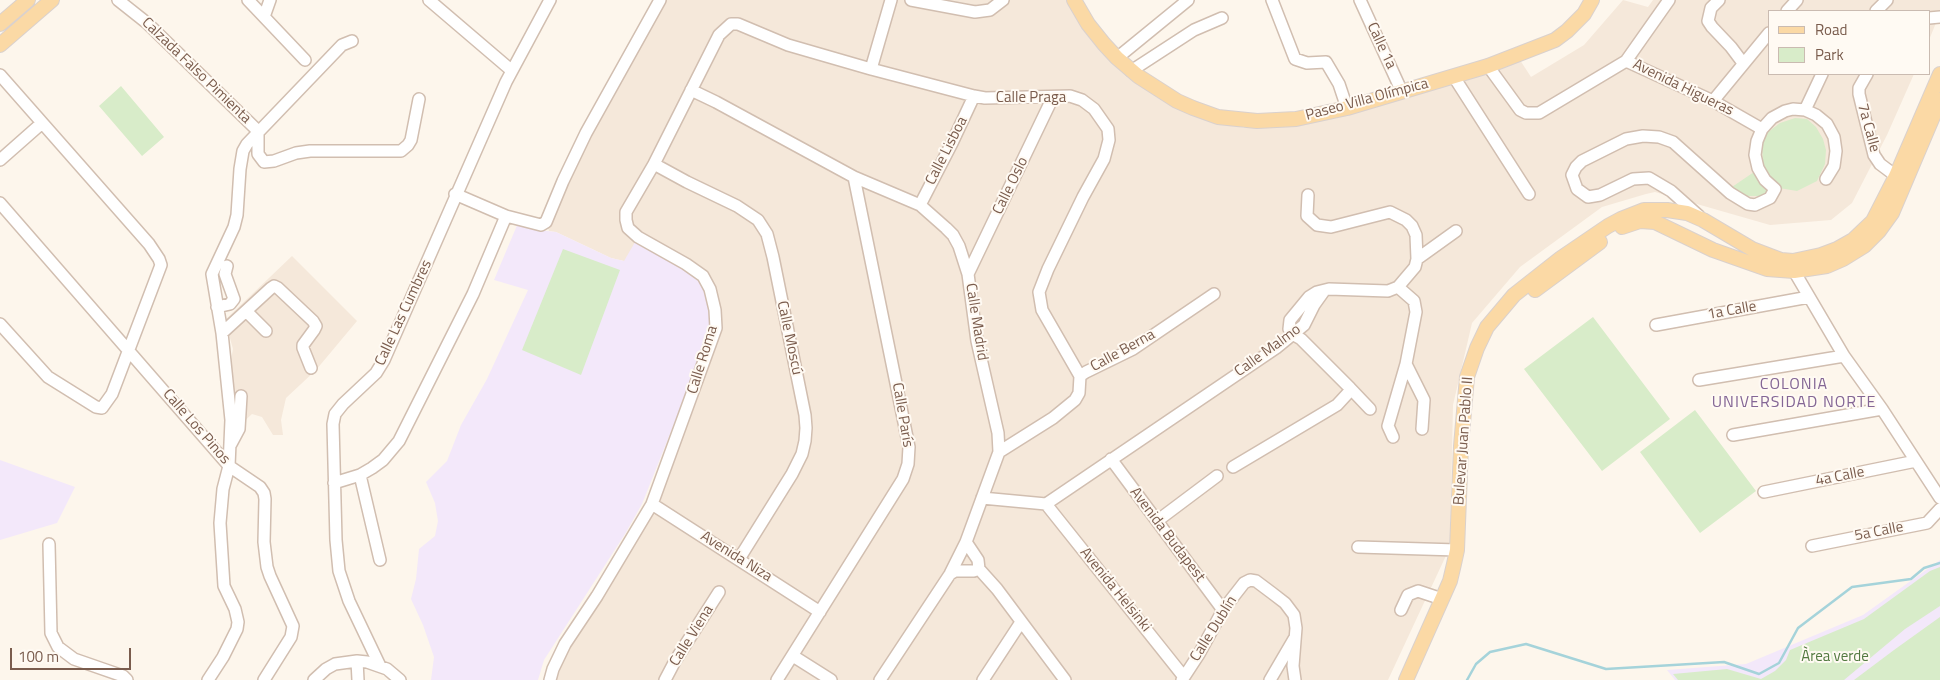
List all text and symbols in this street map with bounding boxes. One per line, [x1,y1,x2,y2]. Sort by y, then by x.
legend [1768,10,1930,75]
street label: Calzada Falso Pimienta [138,14,254,128]
text: Road [1815,18,1847,41]
street label: Calle 1a [1362,20,1400,72]
text: Park [1815,43,1844,66]
street label: Avenida Higueras [1630,56,1736,120]
street label: Paseo Villa Olímpica [1304,75,1430,125]
street label: Calle Praga [996,89,1066,107]
street label: 7a Calle [1853,102,1883,154]
street label: Calle Lisboa [922,114,972,188]
street label: Calle Oslo [989,154,1033,218]
street label: Calle Las Cumbres [372,257,436,369]
street label: Calle Madrid [961,282,991,362]
street label: 1a Calle [1706,298,1758,324]
street label: Calle Moscú [772,299,806,377]
street label: Calle Malmo [1231,321,1305,381]
street label: Calle Roma [684,324,722,396]
street label: Calle Berna [1088,326,1158,376]
district label: COLONIA UNIVERSIDAD NORTE [1710,375,1878,413]
street label: Bulevar Juan Pablo II [1451,376,1477,506]
street label: Calle París [887,381,917,449]
street label: Calle Los Pinos [158,386,234,468]
street label: 4a Calle [1814,463,1866,491]
street label: Avenida Budapest [1126,484,1208,586]
street label: 5a Calle [1853,518,1905,546]
street label: Avenida Niza [697,528,775,586]
street label: Avenida Helsinki [1076,544,1154,636]
street label: Calle Dublín [1187,593,1241,665]
street label: Calle Viena [666,602,718,670]
scale bar [12,638,134,670]
text: 100 m [18,645,59,668]
park label: Àrea verde [1801,648,1869,666]

